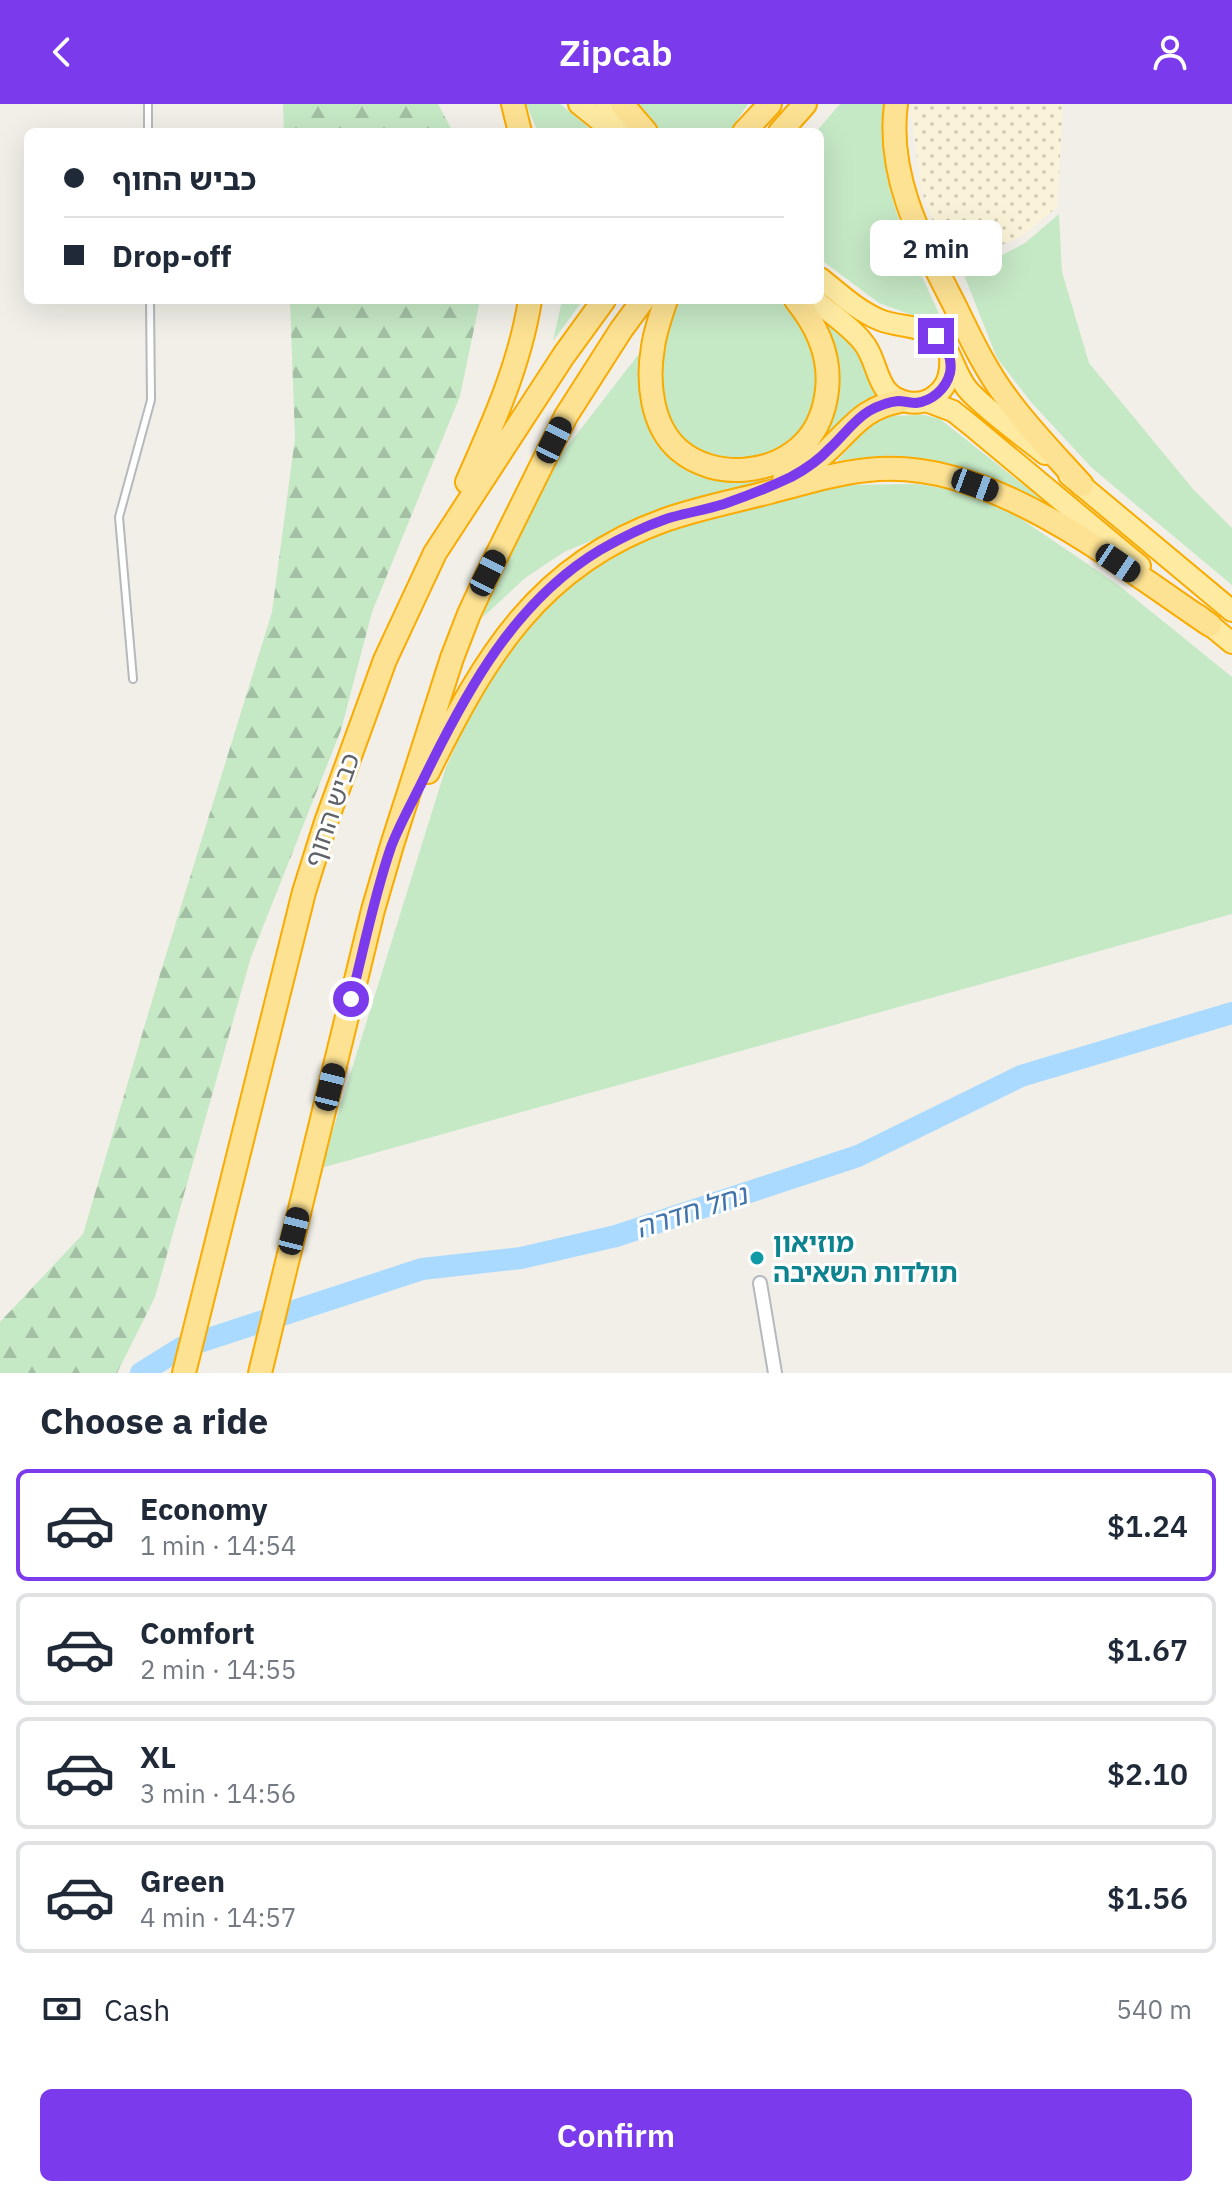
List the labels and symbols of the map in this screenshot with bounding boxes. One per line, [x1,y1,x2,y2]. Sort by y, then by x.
callout: 2 min [870,220,1002,276]
route end [918,318,954,354]
car [533,413,575,467]
car [948,466,1002,504]
car [1091,540,1145,586]
car [466,546,510,600]
street label: כביש החוף [296,748,366,871]
route start [333,981,369,1017]
car [313,1061,347,1113]
water label: נחל חדרה [630,1174,754,1246]
car [277,1205,311,1257]
place label: מוזיאון תולדות השאיבה [773,1225,958,1289]
marker: מוזיאון תולדות השאיבה [748,1249,766,1267]

